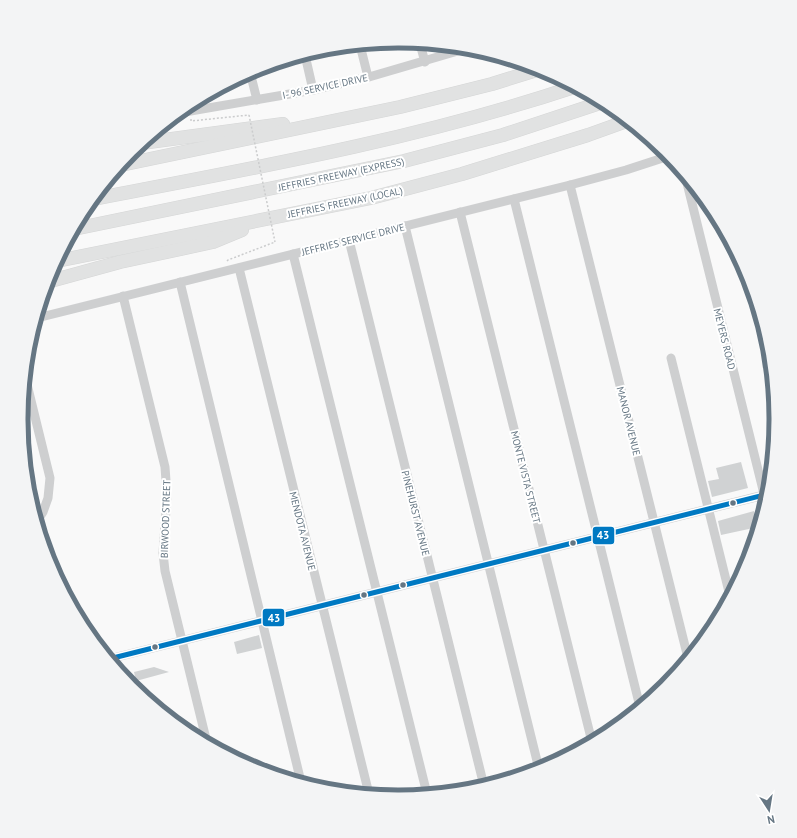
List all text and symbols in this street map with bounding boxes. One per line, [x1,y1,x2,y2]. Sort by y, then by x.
street label: I- 96 SERVICE DRIVE [281,71,369,102]
street label: JEFFRIES FREEWAY (EXPRESS) [276,155,405,194]
street label: JEFFRIES FREEWAY (LOCAL) [285,184,404,221]
street label: JEFFRIES SERVICE DRIVE [299,220,406,259]
street label: MEYERS ROAD [711,307,738,371]
street label: MANOR AVENUE [614,385,643,457]
street label: MONTE VISTA STREET [508,430,543,525]
street label: PINEHURST AVENUE [399,469,432,557]
street label: BIRWOOD STREET [158,479,173,558]
street label: MENDOTA AVENUE [286,490,319,572]
unlabelled marker [728,498,738,508]
line badge: 43 [592,526,615,545]
text: 43 [597,528,609,542]
unlabelled marker [568,538,578,548]
unlabelled marker [398,580,408,590]
unlabelled marker [359,590,369,600]
line badge: 43 [262,608,285,627]
text: 43 [268,611,280,625]
unlabelled marker [150,642,160,652]
north arrow [749,790,789,830]
text: N [766,812,776,827]

